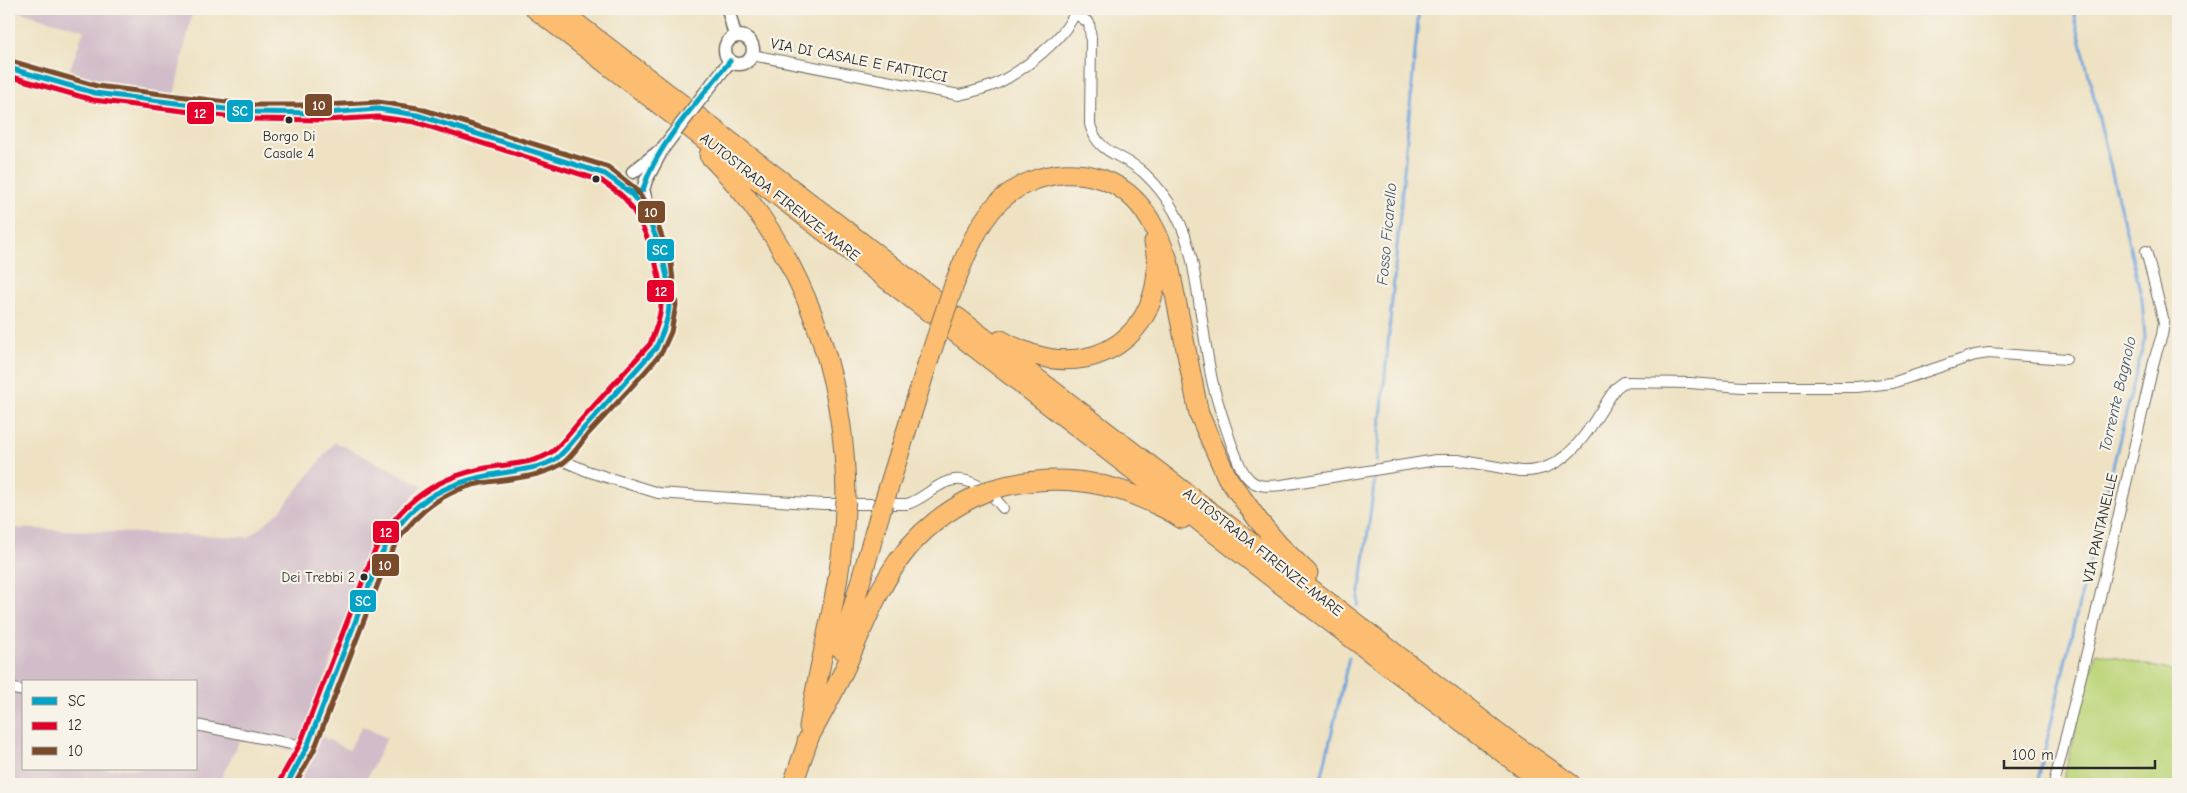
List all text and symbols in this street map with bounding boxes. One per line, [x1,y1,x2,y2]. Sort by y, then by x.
street label: VIA DI CASALE E FATTICCI [769,34,949,86]
line badge: 10 [304,93,333,117]
text: 10 [312,97,326,114]
line badge: SC [226,99,254,123]
line badge: 12 [186,101,215,125]
text: SC [232,103,249,120]
text: 12 [194,105,206,122]
marker: Borgo Di Casale 4 [284,115,294,125]
place label: Borgo Di Casale 4 [263,128,315,162]
street label: AUTOSTRADA FIRENZE-MARE [696,129,864,265]
unlabelled marker [591,174,601,184]
water label: Fosso Ficarello [1374,182,1400,286]
line badge: 10 [637,200,666,224]
text: 10 [644,204,658,221]
line badge: SC [646,238,675,262]
text: SC [652,242,669,259]
line badge: 12 [646,279,675,303]
text: 12 [655,283,667,300]
water label: Torrente Bagnolo [2096,334,2140,454]
street label: VIA PANTANELLE [2079,471,2121,585]
street label: AUTOSTRADA FIRENZE-MARE [1179,484,1347,620]
line badge: 12 [372,520,400,544]
text: 12 [380,524,392,541]
line badge: 10 [371,553,400,577]
text: 10 [378,557,392,574]
place label: Dei Trebbi 2 [282,569,355,586]
marker: Dei Trebbi 2 [359,572,369,582]
line badge: SC [349,589,377,613]
text: SC [355,593,372,610]
legend [22,680,198,770]
text: SC [68,692,86,710]
text: 12 [68,716,82,734]
scale bar [2004,738,2156,770]
text: 10 [68,742,83,760]
text: 100 m [2012,746,2054,764]

